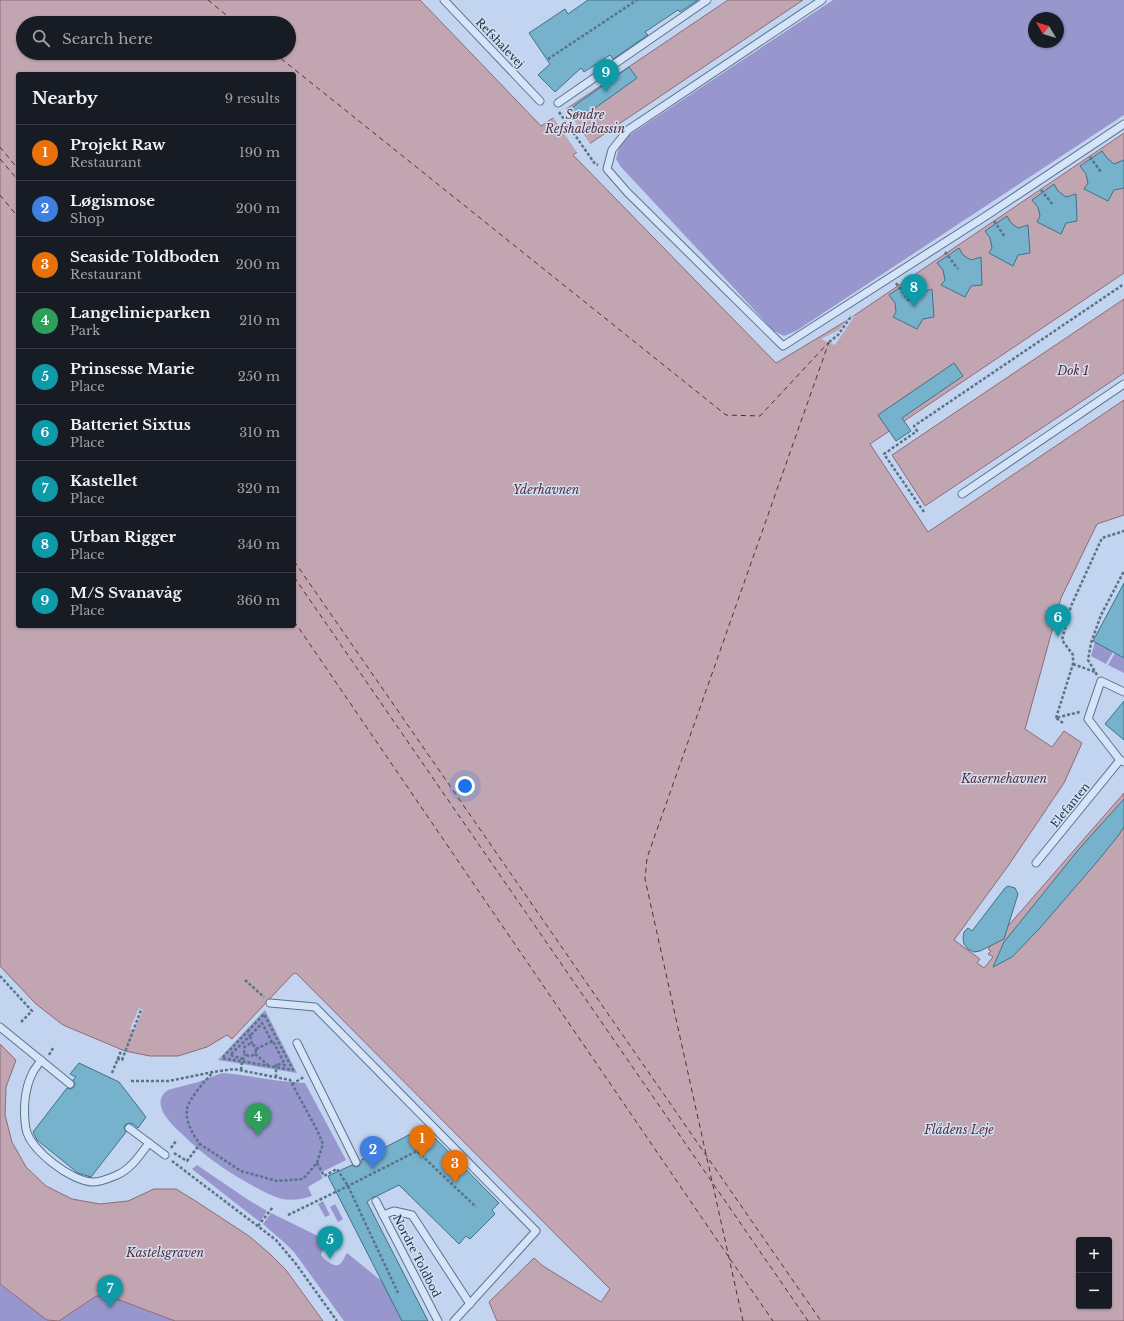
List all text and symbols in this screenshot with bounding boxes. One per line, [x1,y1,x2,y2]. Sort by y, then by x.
north arrow [1028,12,1064,48]
street label: Refshalevej [473,15,527,71]
search box [16,16,296,60]
icon: search [30,27,52,49]
text: Search here [62,29,153,48]
pin: 9 [593,59,619,92]
text: Nearby [32,88,98,109]
text: 9 results [225,90,280,107]
water label: Søndre Refshalebassin [544,107,625,136]
text: Projekt Raw [70,135,165,154]
text: 1 [42,144,48,161]
text: 190 m [239,144,280,161]
text: Restaurant [70,154,142,171]
text: Løgismose [70,191,155,210]
text: 2 [41,200,49,217]
text: 200 m [236,200,280,217]
text: Shop [70,210,105,227]
text: Seaside Toldboden [70,247,219,266]
text: 3 [41,256,49,273]
text: 200 m [236,256,280,273]
text: Restaurant [70,266,142,283]
pin: 8 [901,274,927,307]
text: Langelinieparken [70,303,210,322]
text: 4 [41,312,49,329]
text: 210 m [239,312,280,329]
text: Park [70,322,100,339]
text: Prinsesse Marie [70,359,195,378]
water label: Dok 1 [1056,363,1089,378]
text: 5 [41,368,49,385]
text: 250 m [238,368,280,385]
text: Place [70,378,105,395]
text: Batteriet Sixtus [70,415,191,434]
text: 6 [41,424,49,441]
text: 310 m [239,424,280,441]
text: Place [70,434,105,451]
text: Kastellet [70,471,138,490]
text: 7 [42,480,48,497]
text: 320 m [237,480,280,497]
water label: Yderhavnen [513,482,580,497]
text: Place [70,490,105,507]
text: Urban Rigger [70,527,176,546]
text: 8 [41,536,49,553]
text: 340 m [237,536,280,553]
text: Place [70,546,105,563]
text: M/S Svanavåg [70,583,182,602]
text: 9 [41,592,49,609]
text: 360 m [237,592,280,609]
text: Place [70,602,105,619]
pin: 6 [1045,604,1071,637]
water label: Kasernehavnen [960,771,1048,786]
your location [455,776,475,796]
street label: Elefanten [1048,779,1093,830]
pin: 4 [245,1103,271,1136]
water label: Flådens Leje [923,1122,994,1137]
pin: 1 [409,1125,435,1158]
pin: 2 [360,1136,386,1169]
pin: 3 [442,1150,468,1183]
street label: Nordre Toldbod [390,1212,444,1300]
pin: 5 [317,1226,343,1259]
map controls [1076,1237,1112,1309]
button: + [1076,1237,1112,1273]
water label: Kastelsgraven [125,1245,204,1260]
button: − [1076,1273,1112,1309]
pin: 7 [97,1275,123,1308]

